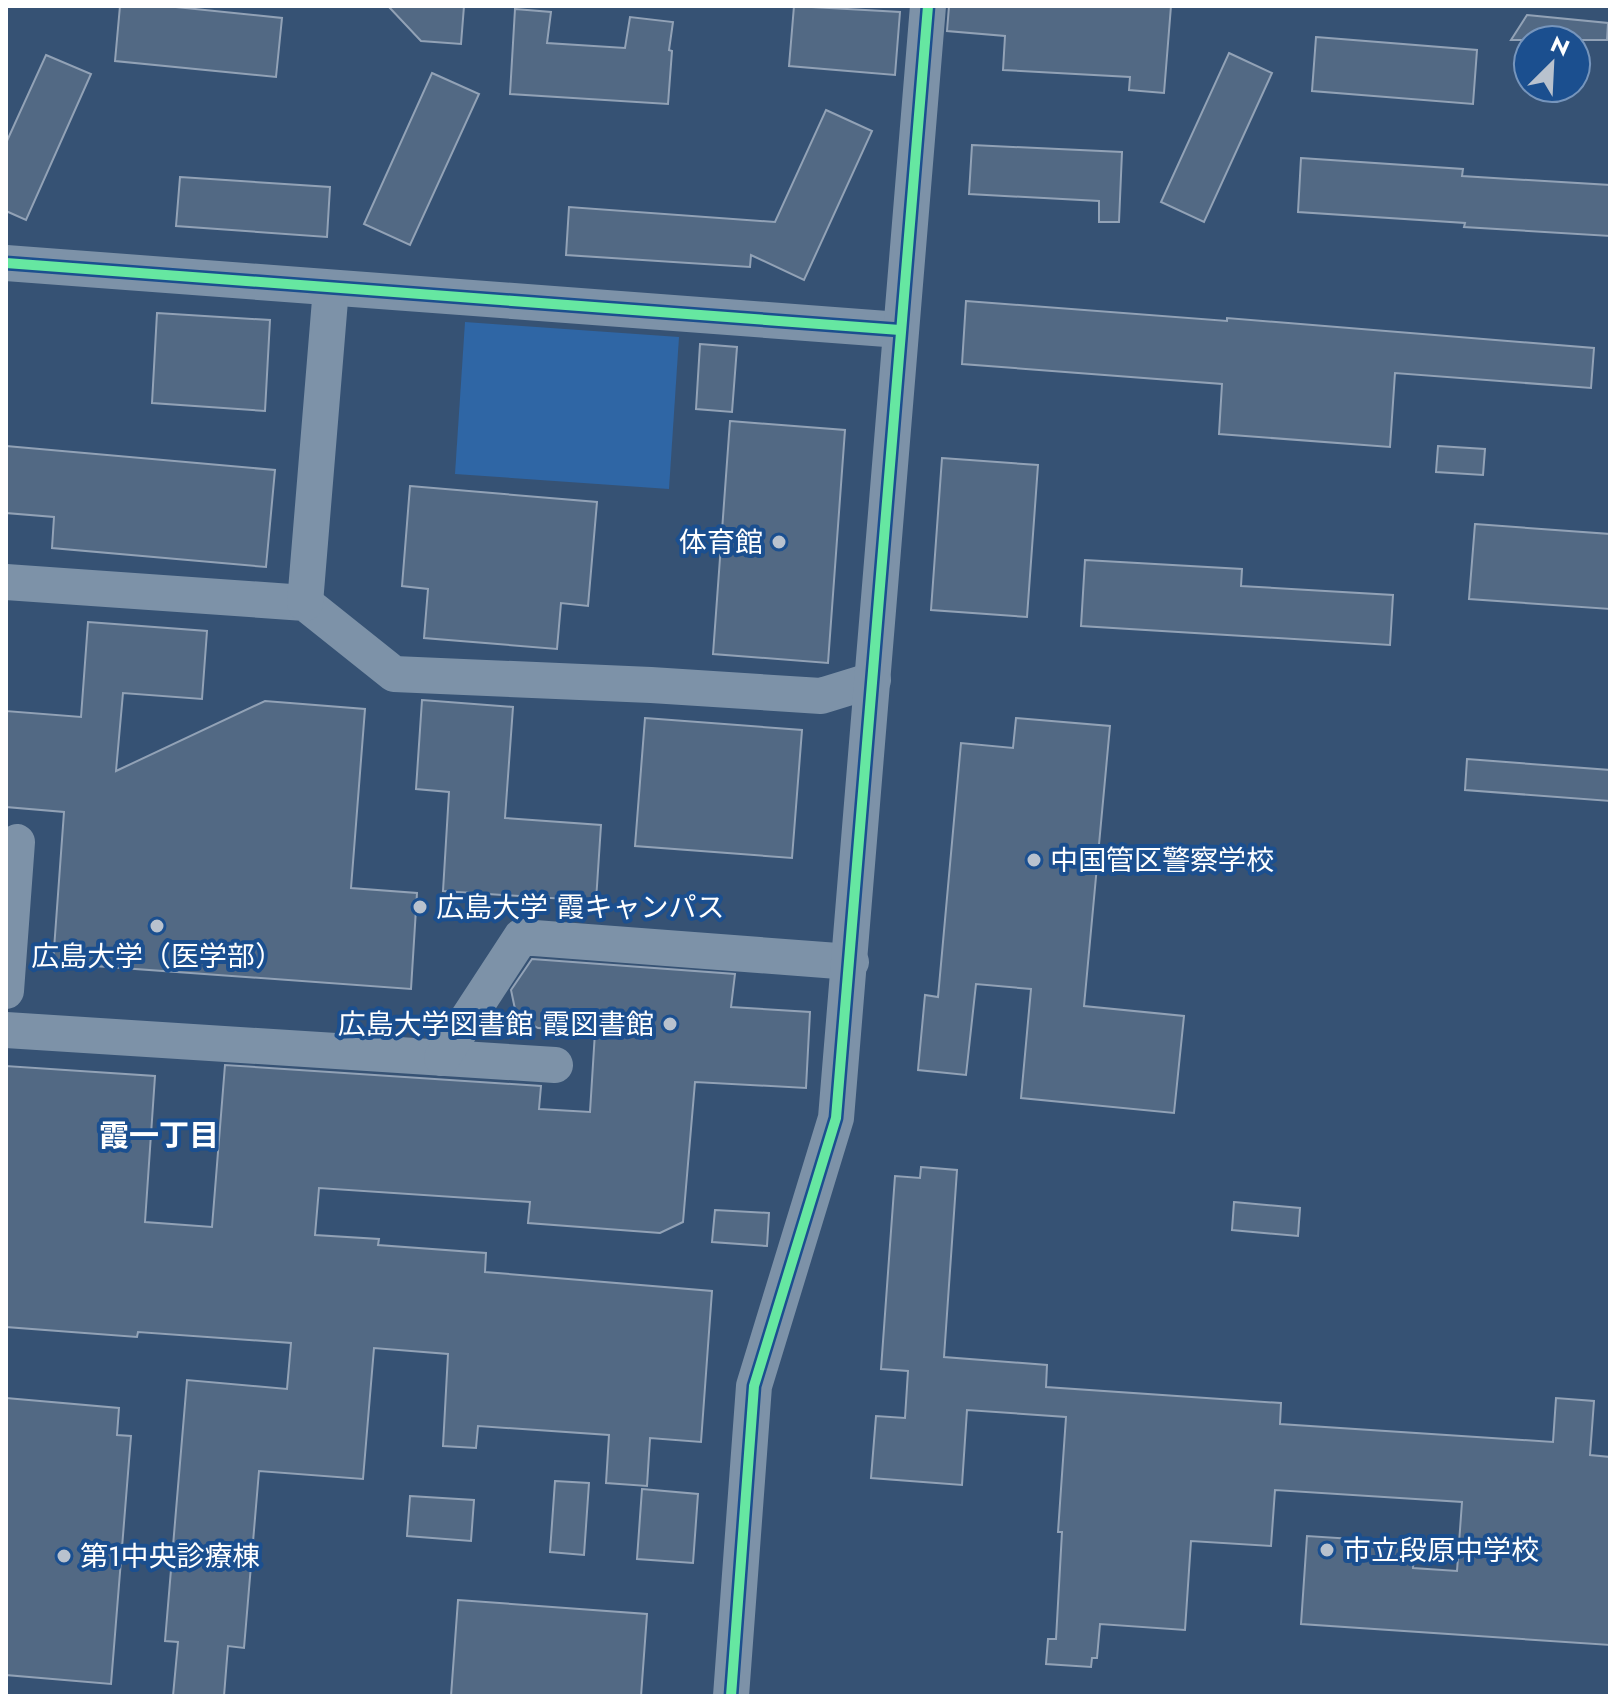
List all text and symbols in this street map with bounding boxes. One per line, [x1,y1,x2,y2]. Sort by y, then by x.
north arrow [1512,24,1592,104]
text: N [1546,28,1575,64]
place label: 体育館 [679,522,763,563]
marker: 体育館 [770,533,788,551]
place label: 中国管区警察学校 [1050,840,1274,881]
marker: 中国管区警察学校 [1025,851,1043,869]
place label: 広島大学 霞キャンパス [436,887,724,928]
marker: 広島大学 霞キャンパス [411,898,429,916]
marker: 広島大学（医学部） [148,917,166,935]
place label: 広島大学（医学部） [31,936,283,977]
place label: 広島大学図書館 霞図書館 [338,1004,654,1045]
marker: 広島大学図書館 霞図書館 [661,1015,679,1033]
district label: 霞一丁目 [99,1114,219,1157]
place label: 市立段原中学校 [1343,1530,1539,1571]
place label: 第1中央診療棟 [80,1536,261,1577]
marker: 市立段原中学校 [1318,1541,1336,1559]
marker: 第1中央診療棟 [55,1547,73,1565]

